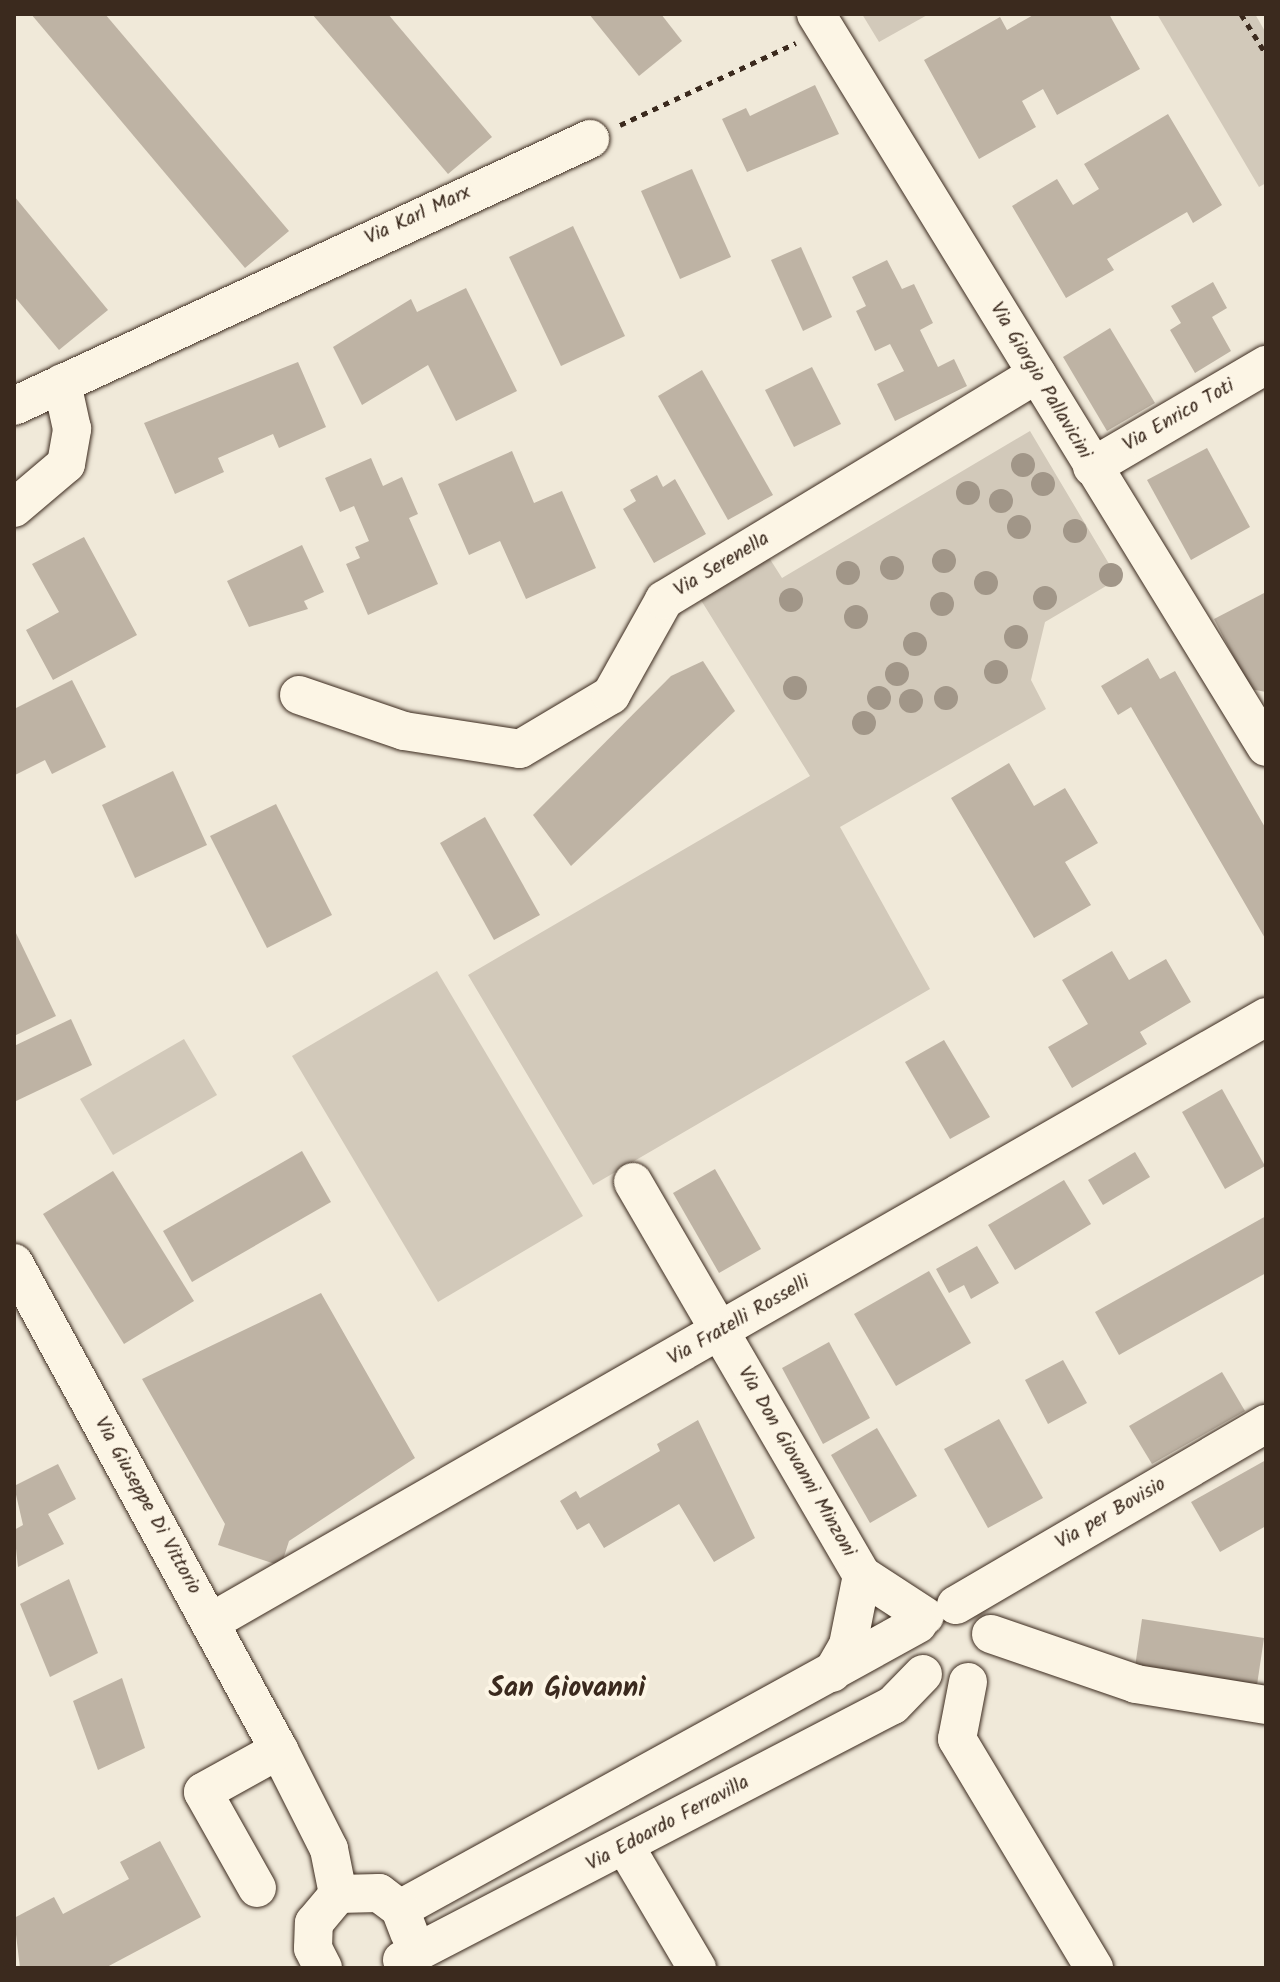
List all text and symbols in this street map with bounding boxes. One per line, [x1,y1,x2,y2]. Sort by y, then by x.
street label: Via Karl Marx [361,181,475,251]
street label: Via Giorgio Pallavicini [984,298,1096,464]
street label: Via Enrico Toti [1119,374,1239,458]
street label: Via Serenella [670,527,774,603]
street label: Via Fratelli Rosselli [664,1271,814,1371]
street label: Via Don Giovanni Minzoni [732,1363,860,1561]
street label: Via Giuseppe Di Vittorio [88,1413,206,1599]
street label: Via per Bovisio [1052,1473,1170,1555]
district label: San Giovanni [488,1672,646,1706]
street label: Via Edoardo Ferravilla [582,1771,754,1877]

